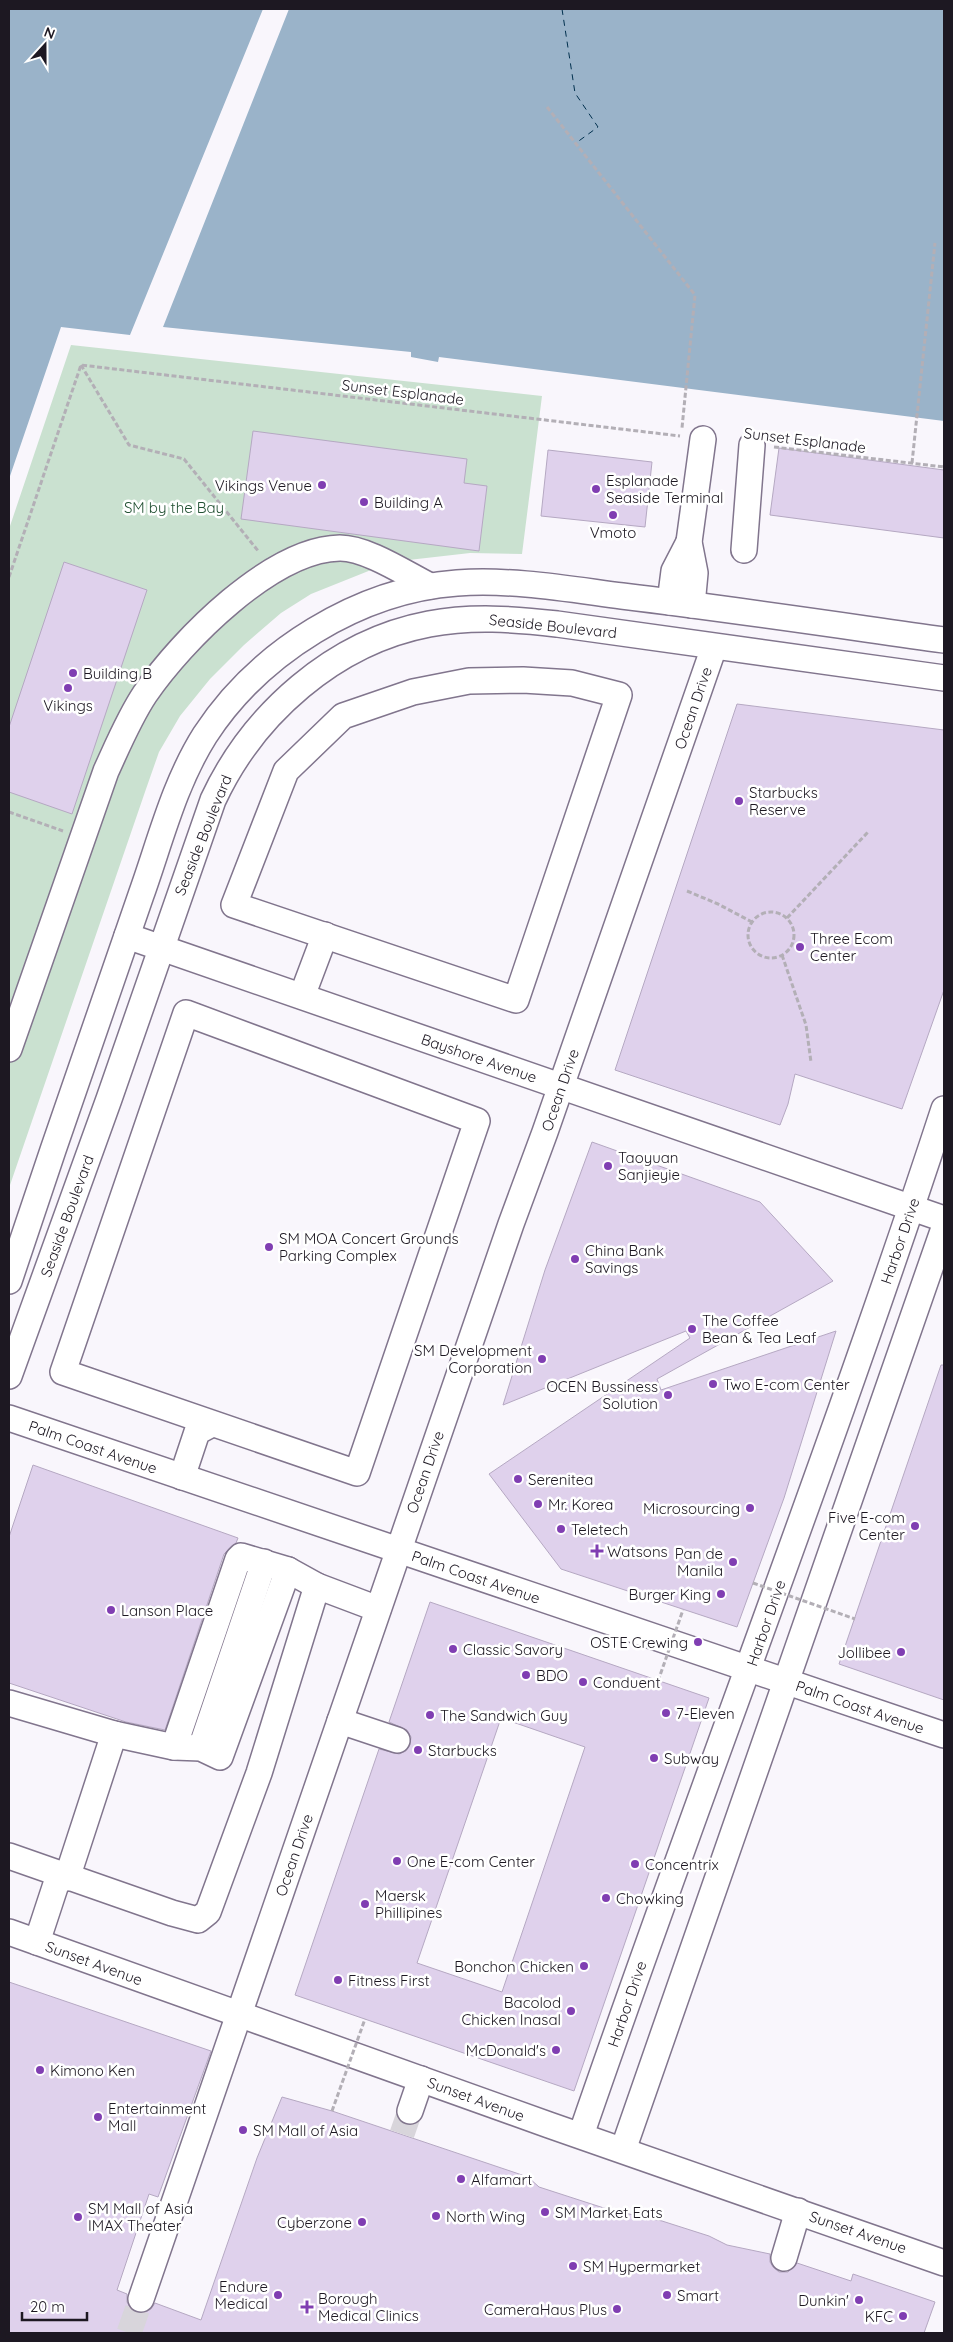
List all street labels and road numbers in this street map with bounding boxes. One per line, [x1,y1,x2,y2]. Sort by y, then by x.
street label: Sunset Esplanade [341,375,465,409]
street label: Sunset Esplanade [743,423,867,457]
street label: Seaside Boulevard [488,610,618,642]
street label: Ocean Drive [670,664,716,752]
street label: Seaside Boulevard [170,772,236,898]
street label: Bayshore Avenue [419,1029,539,1087]
street label: Ocean Drive [537,1046,583,1134]
street label: Seaside Boulevard [36,1152,98,1280]
street label: Harbor Drive [876,1195,924,1287]
street label: Palm Coast Avenue [26,1416,160,1478]
street label: Ocean Drive [402,1428,448,1516]
street label: Palm Coast Avenue [409,1546,543,1608]
street label: Harbor Drive [742,1577,790,1669]
street label: Palm Coast Avenue [793,1676,927,1738]
street label: Ocean Drive [271,1811,317,1899]
street label: Sunset Avenue [43,1937,145,1989]
street label: Harbor Drive [603,1958,651,2050]
street label: Sunset Avenue [425,2073,527,2125]
street label: Sunset Avenue [807,2206,909,2258]

